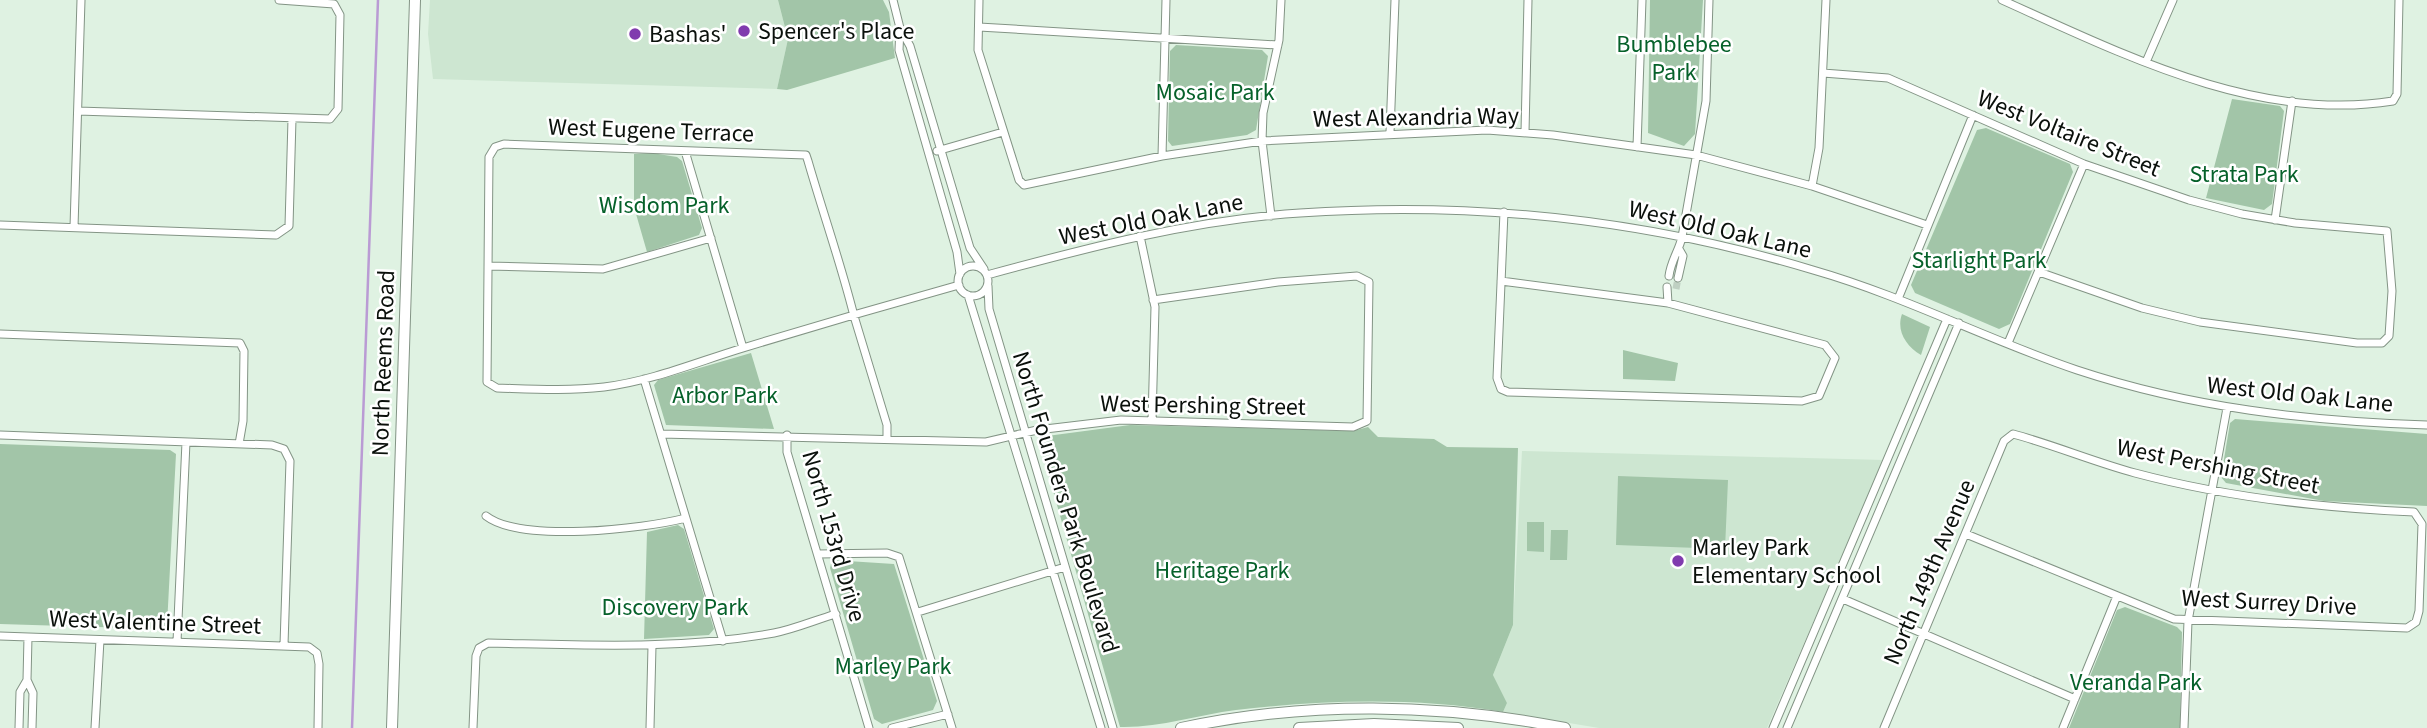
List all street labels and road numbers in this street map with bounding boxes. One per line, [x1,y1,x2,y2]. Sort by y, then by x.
street label: West Voltaire Street [1972,81,2166,186]
street label: West Alexandria Way [1313,98,1519,137]
street label: West Eugene Terrace [547,109,755,152]
street label: West Old Oak Lane [1056,184,1246,255]
street label: West Old Oak Lane [1625,191,1815,268]
street label: North Reems Road [363,269,404,457]
street label: North Founders Park Boulevard [1003,347,1128,657]
street label: West Old Oak Lane [2205,367,2395,422]
street label: West Pershing Street [1100,386,1306,425]
street label: West Pershing Street [2114,430,2322,503]
street label: North 153rd Drive [792,446,875,626]
street label: North 149th Avenue [1875,474,1984,670]
street label: West Surrey Drive [2180,580,2358,625]
street label: West Valentine Street [48,601,262,644]

